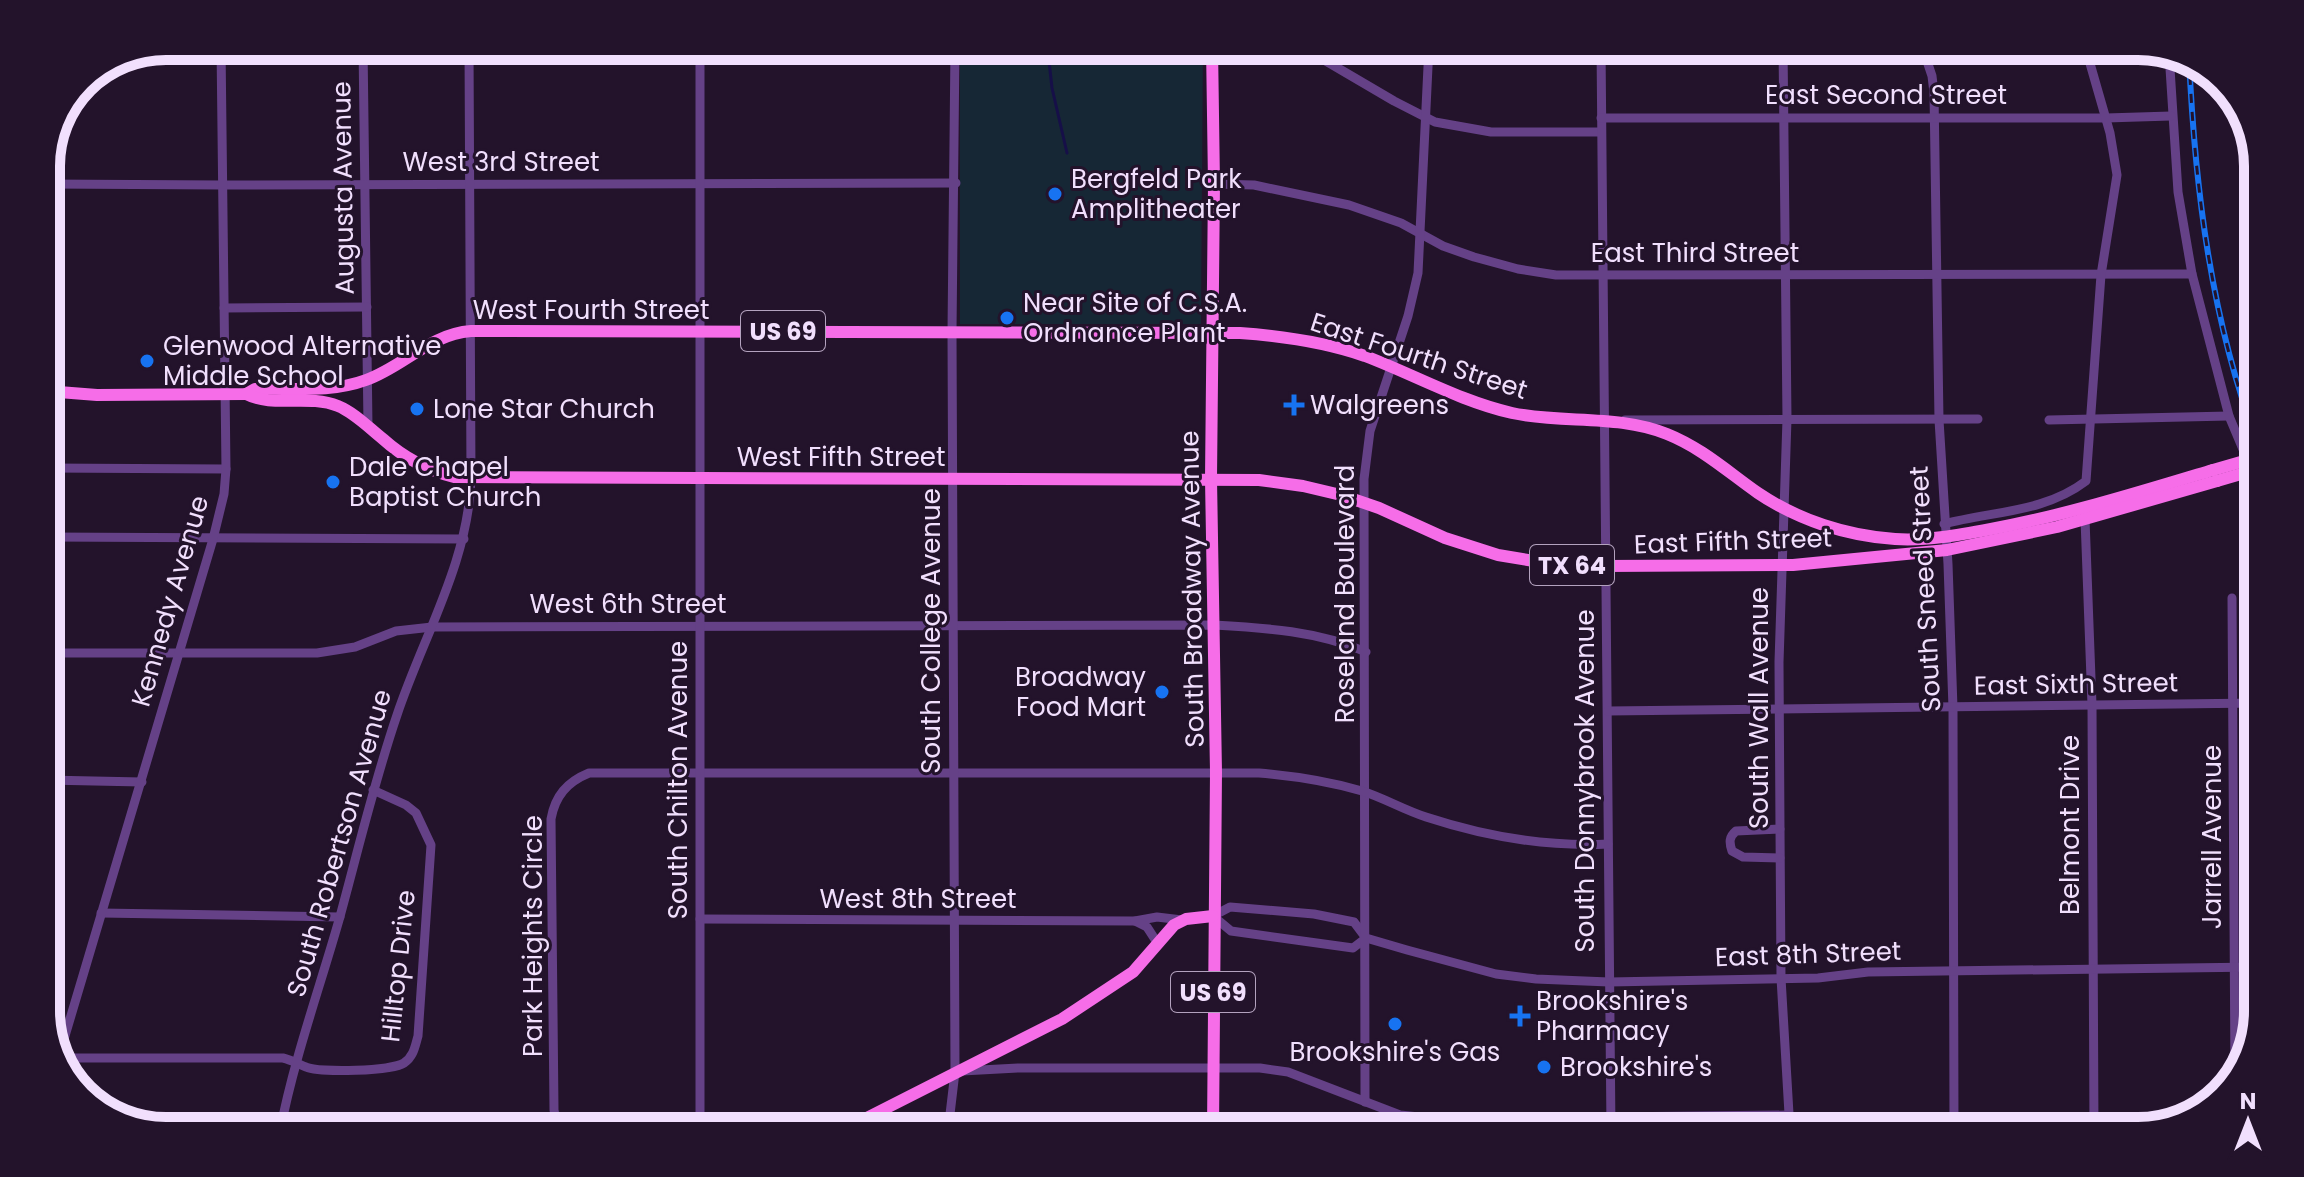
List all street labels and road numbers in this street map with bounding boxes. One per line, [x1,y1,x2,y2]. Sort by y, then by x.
street label: East Second Street [1765,77,2007,113]
street label: Augusta Avenue [323,81,363,295]
street label: West 3rd Street [402,144,600,180]
street label: East Third Street [1591,235,1799,271]
street label: West Fourth Street [473,292,709,328]
street label: East Fourth Street [1306,304,1532,408]
road number: US 69 [741,311,825,351]
street label: South Broadway Avenue [1171,430,1213,748]
street label: West Fifth Street [737,439,945,475]
street label: Roseland Boulevard [1327,465,1363,723]
street label: South Sneed Street [1901,465,1949,713]
street label: South College Avenue [913,488,949,774]
street label: Kennedy Avenue [123,491,217,711]
street label: East Fifth Street [1633,520,1833,562]
road number: TX 64 [1530,545,1614,585]
street label: West 6th Street [529,586,727,622]
street label: South Wall Avenue [1741,587,1777,829]
street label: South Donnybrook Avenue [1567,609,1603,953]
street label: South Chilton Avenue [660,641,696,919]
street label: East Sixth Street [1974,664,2178,704]
street label: South Robertson Avenue [278,685,400,1001]
street label: Belmont Drive [2052,735,2088,915]
street label: Jarrell Avenue [2194,745,2230,929]
street label: Park Heights Circle [515,815,551,1057]
street label: West 8th Street [819,881,1017,917]
street label: Hilltop Drive [372,888,424,1044]
street label: East 8th Street [1714,933,1902,975]
road number: US 69 [1171,972,1255,1012]

